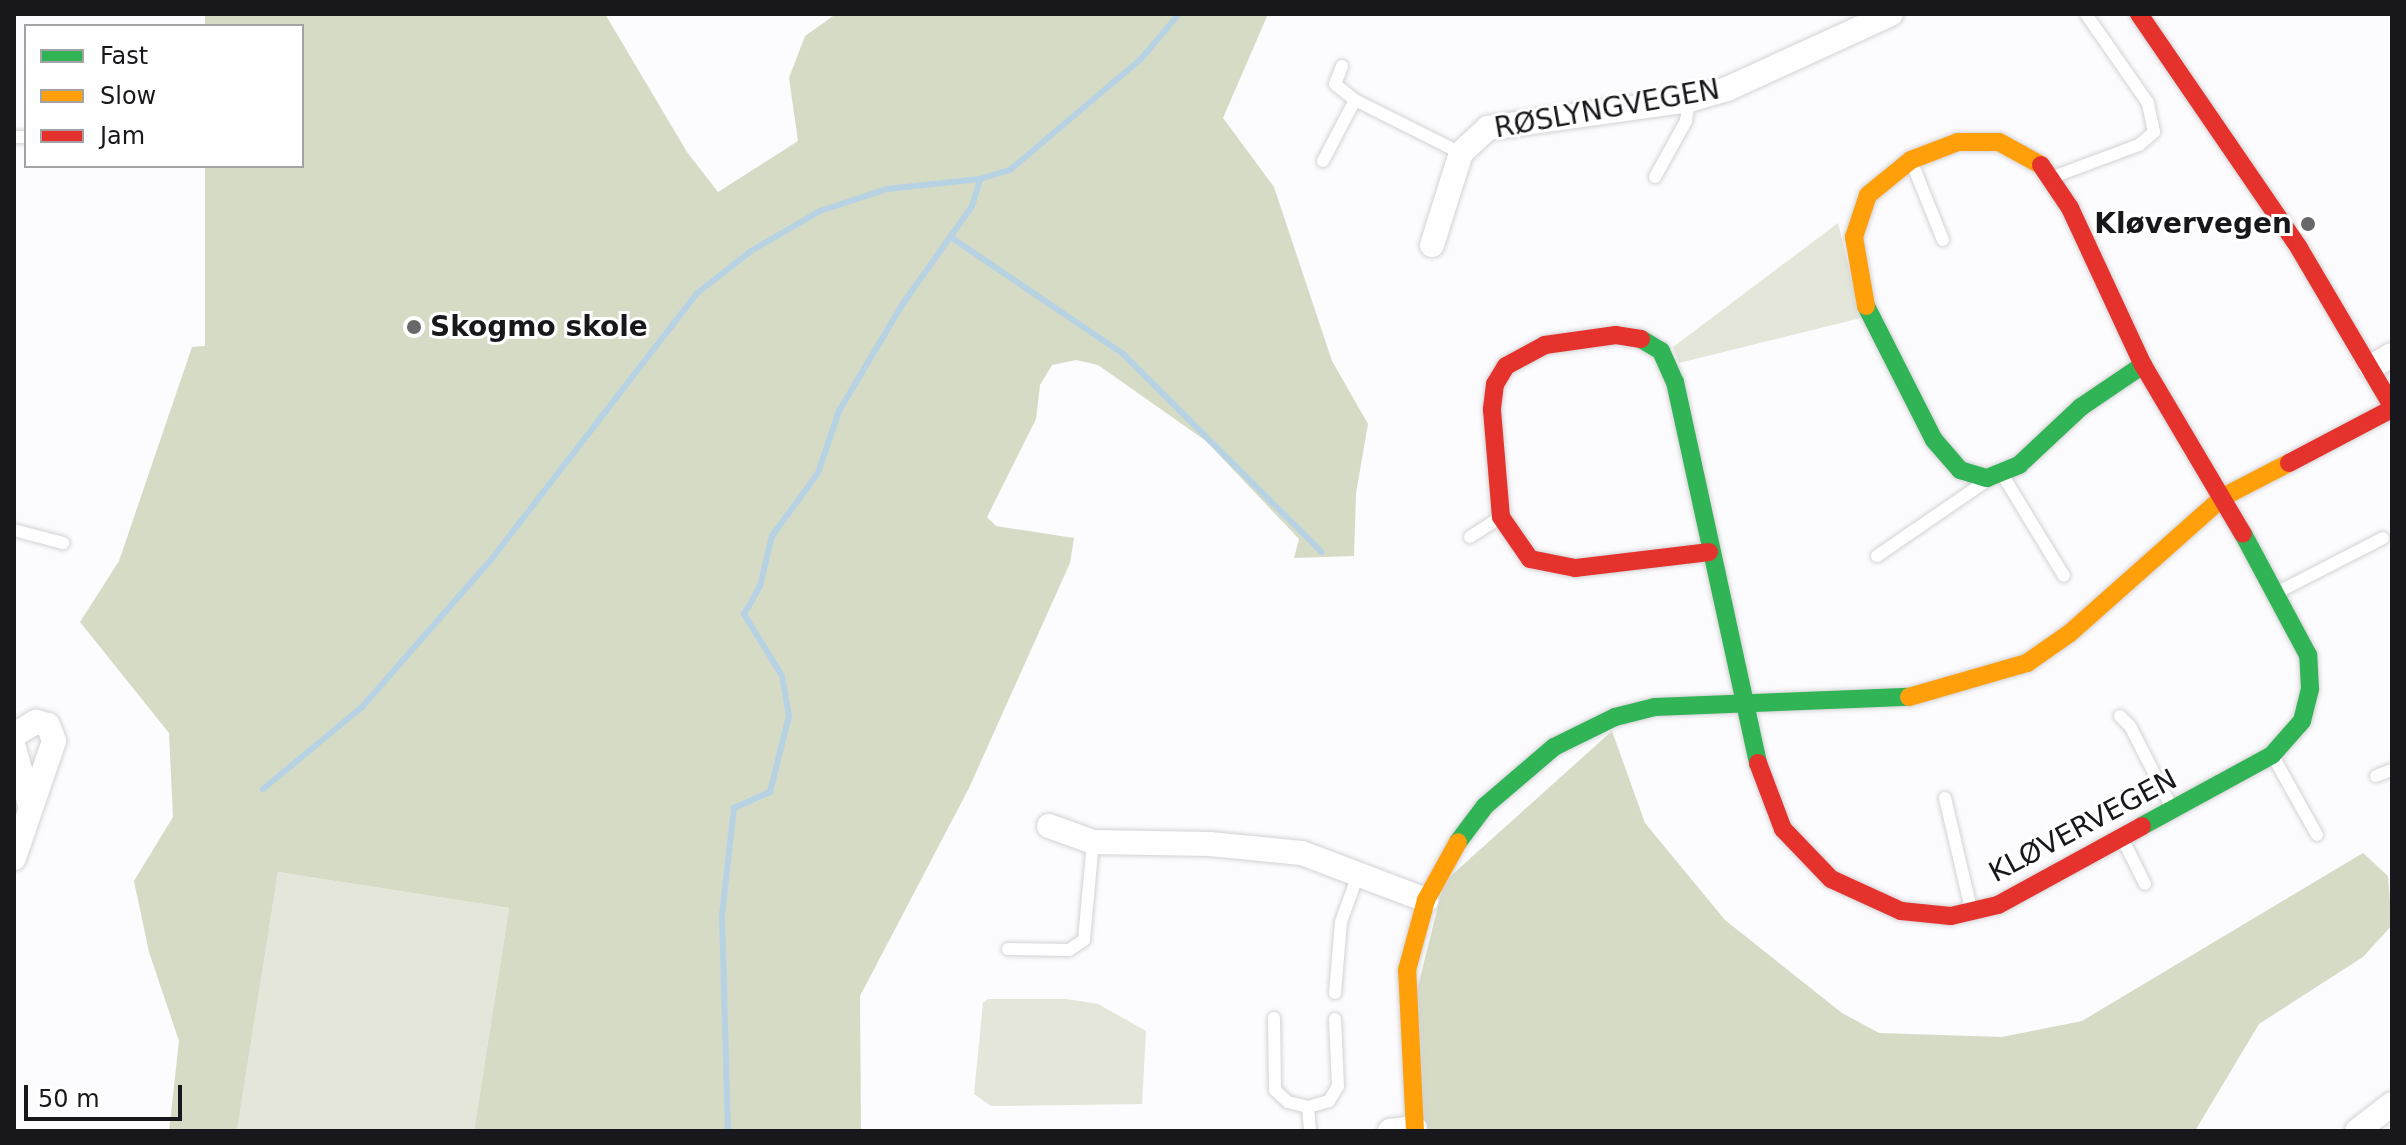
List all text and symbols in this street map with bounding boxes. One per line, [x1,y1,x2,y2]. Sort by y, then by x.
legend [24,24,304,168]
text: Fast [100,42,148,70]
street label: RØSLYNGVEGEN [1492,73,1722,145]
text: Slow [100,82,156,110]
text: Jam [100,122,145,150]
place label: Kløvervegen [2094,207,2292,241]
marker: Kløvervegen [2299,215,2317,233]
place label: Skogmo skole [430,310,648,344]
marker: Skogmo skole [405,318,423,336]
street label: KLØVERVEGEN [1983,762,2183,890]
scale bar [28,1069,186,1119]
text: 50 m [38,1085,100,1113]

